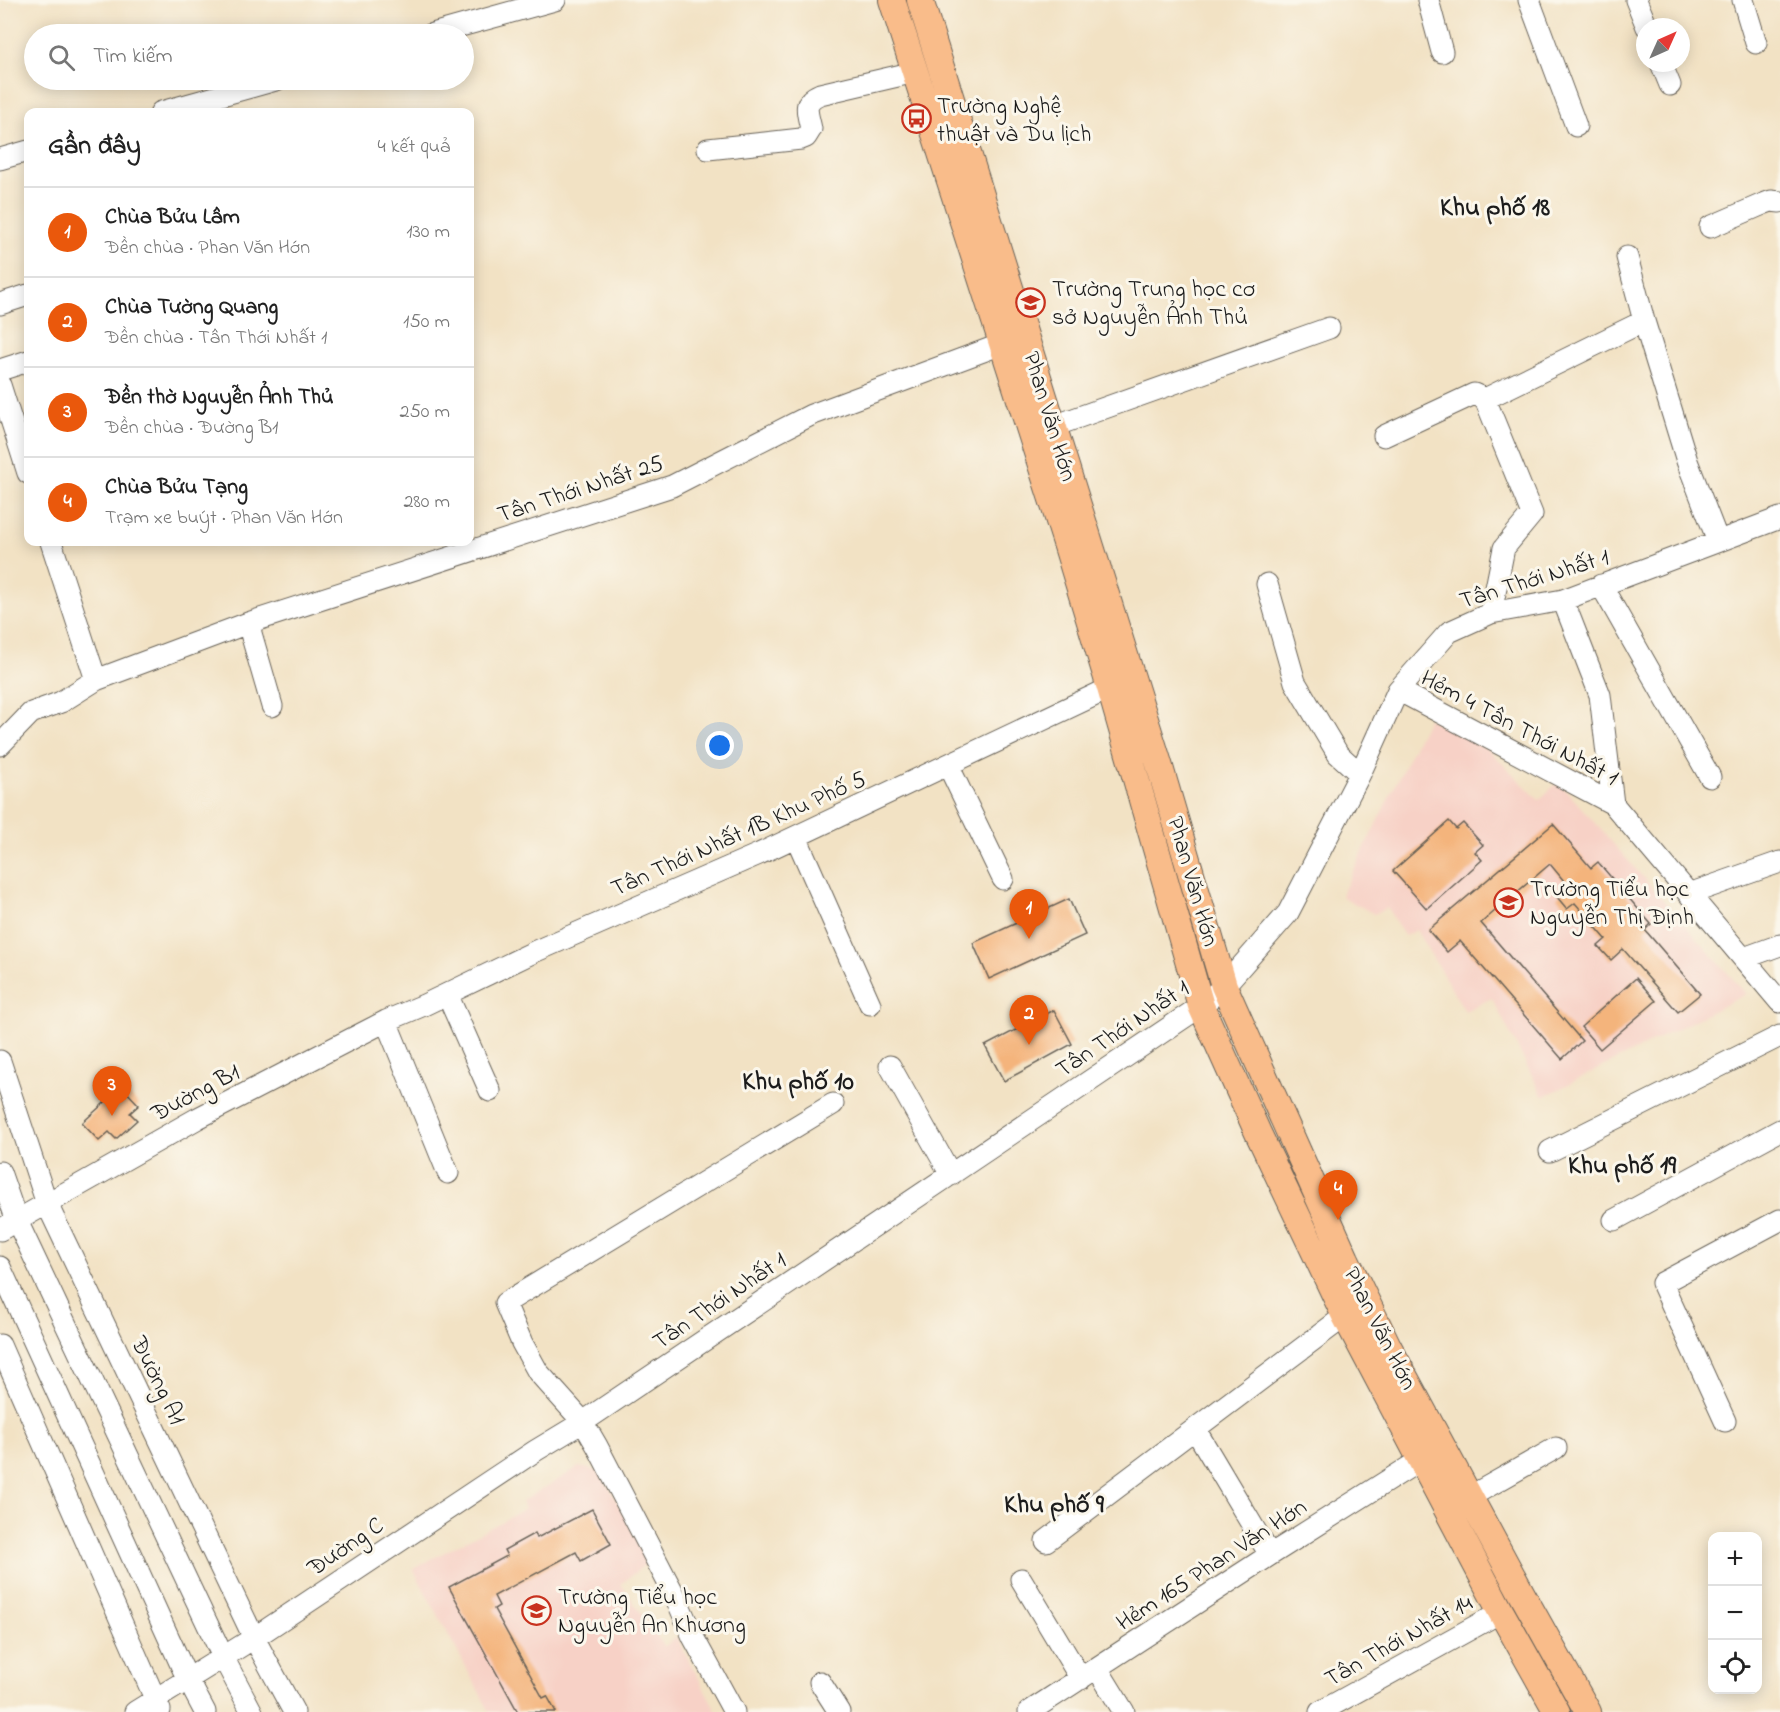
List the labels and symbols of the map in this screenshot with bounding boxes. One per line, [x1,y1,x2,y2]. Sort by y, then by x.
north arrow [1636,18,1690,72]
place label: Trường Nghệ thuật và Du lịch [937,90,1091,153]
bus stop icon: Trường Nghệ thuật và Du lịch [900,103,932,135]
district label: Khu phố 18 [1440,190,1550,228]
place label: Trường Trung học cơ sở Nguyễn Ảnh Thủ [1052,273,1255,337]
school or university icon: Trường Trung học cơ sở Nguyễn Ảnh Thủ [1015,286,1047,318]
street label: Phan Văn Hớn [1012,347,1085,486]
street label: Tân Thới Nhất 25 [493,447,669,534]
street label: Tân Thới Nhất 1 [1456,541,1614,620]
street label: Hẻm 4 Tân Thới Nhất 1 [1414,662,1624,796]
your location [705,731,734,760]
street label: Tân Thới Nhất 1B Khu Phố 5 [606,763,872,907]
street label: Phan Văn Hớn [1156,812,1227,951]
place label: Trường Tiểu học Nguyễn Thị Định [1530,873,1694,937]
school or university icon: Trường Tiểu học Nguyễn Thị Định [1493,886,1525,918]
pin: 1 [1010,890,1048,939]
street label: Tân Thới Nhất 1 [1049,972,1198,1088]
pin: 2 [1010,996,1048,1045]
street label: Đường B1 [145,1056,247,1133]
district label: Khu phố 10 [742,1064,854,1102]
pin: 3 [92,1066,132,1116]
district label: Khu phố 19 [1568,1148,1677,1186]
pin: 4 [1318,1170,1358,1220]
street label: Tân Thới Nhất 1 [646,1244,795,1360]
street label: Phan Văn Hớn [1333,1261,1425,1397]
street label: Đường A1 [120,1330,193,1432]
district label: Khu phố 9 [1004,1487,1105,1525]
street label: Hẻm 165 Phan Văn Hớn [1110,1491,1315,1641]
street label: Đường C [300,1510,392,1587]
place label: Trường Tiểu học Nguyễn An Khương [558,1581,746,1645]
street label: Tân Thới Nhất 14 [1319,1587,1480,1697]
school or university icon: Trường Tiểu học Nguyễn An Khương [521,1594,553,1626]

